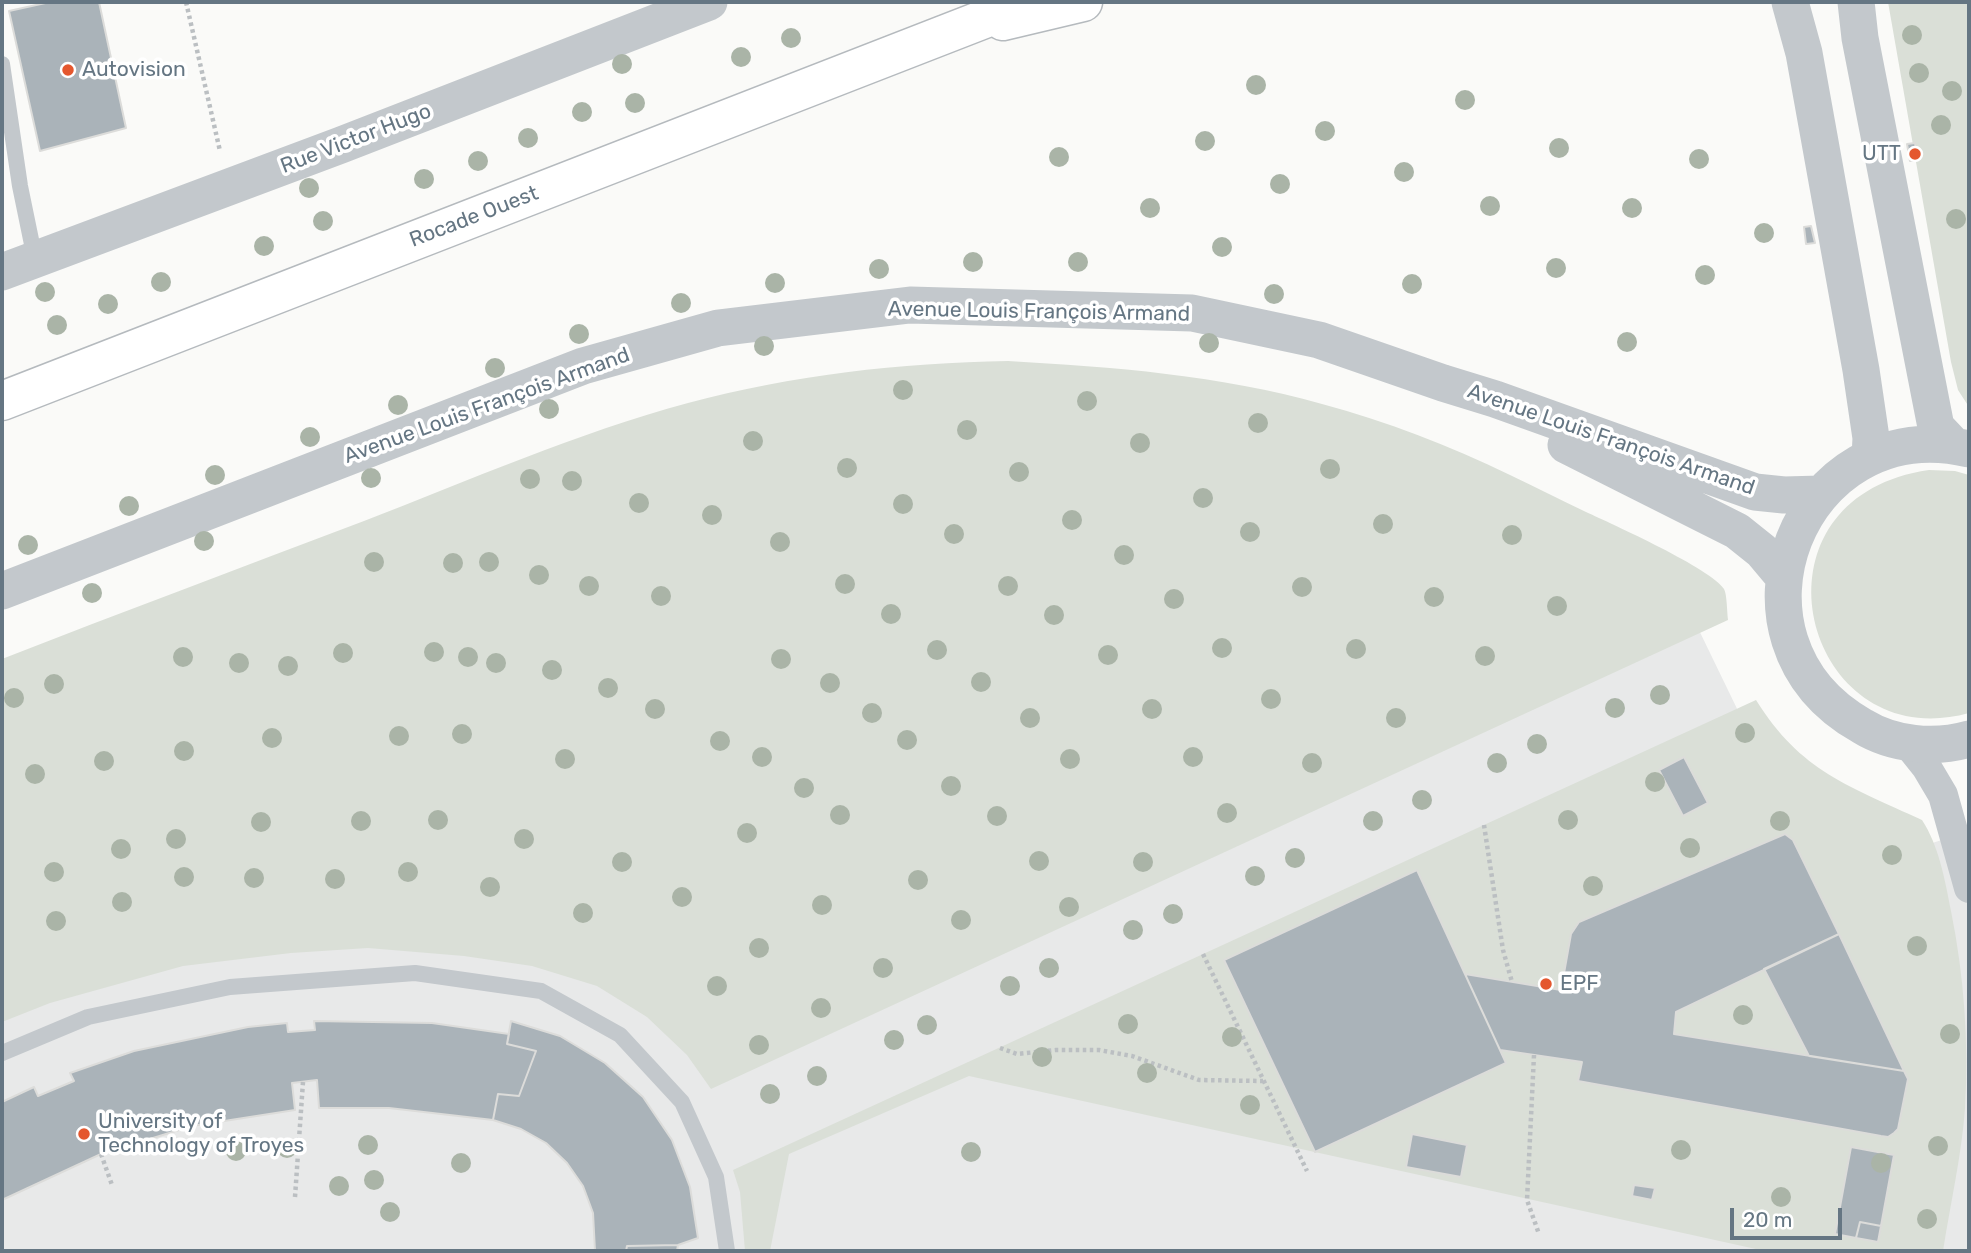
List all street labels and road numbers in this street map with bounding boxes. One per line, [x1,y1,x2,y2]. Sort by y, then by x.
street label: Rue Victor Hugo [277,99,435,179]
street label: Rocade Ouest [406,181,542,253]
street label: Avenue Louis François Armand [888,297,1190,327]
street label: Avenue Louis François Armand [341,342,633,470]
street label: Avenue Louis François Armand [1464,379,1758,501]

